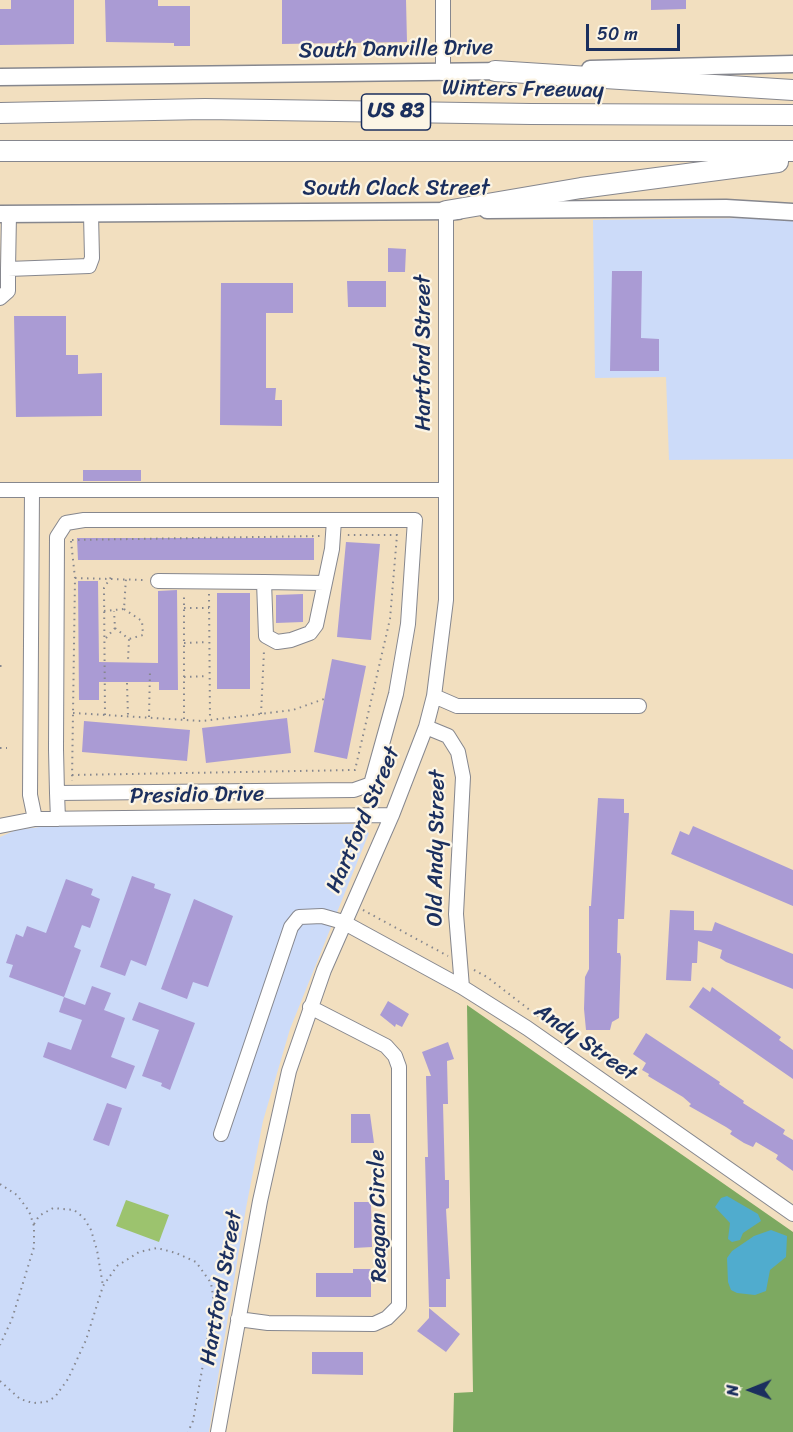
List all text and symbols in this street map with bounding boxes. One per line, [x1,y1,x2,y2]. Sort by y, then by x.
scale bar [589,12,684,50]
text: 50 m [597,18,638,50]
street label: South Danville Drive [298,35,494,65]
street label: Winters Freeway [442,75,604,105]
road number: US 83 [362,94,430,130]
street label: South Clack Street [303,176,489,202]
street label: Hartford Street [411,275,437,431]
street label: Hartford Street [321,743,407,897]
street label: Old Andy Street [422,769,452,927]
street label: Presidio Drive [130,782,264,810]
street label: Andy Street [529,998,641,1088]
street label: Reagan Circle [365,1149,393,1283]
street label: Hartford Street [195,1209,249,1367]
north arrow [721,1360,781,1420]
text: N [718,1385,747,1396]

